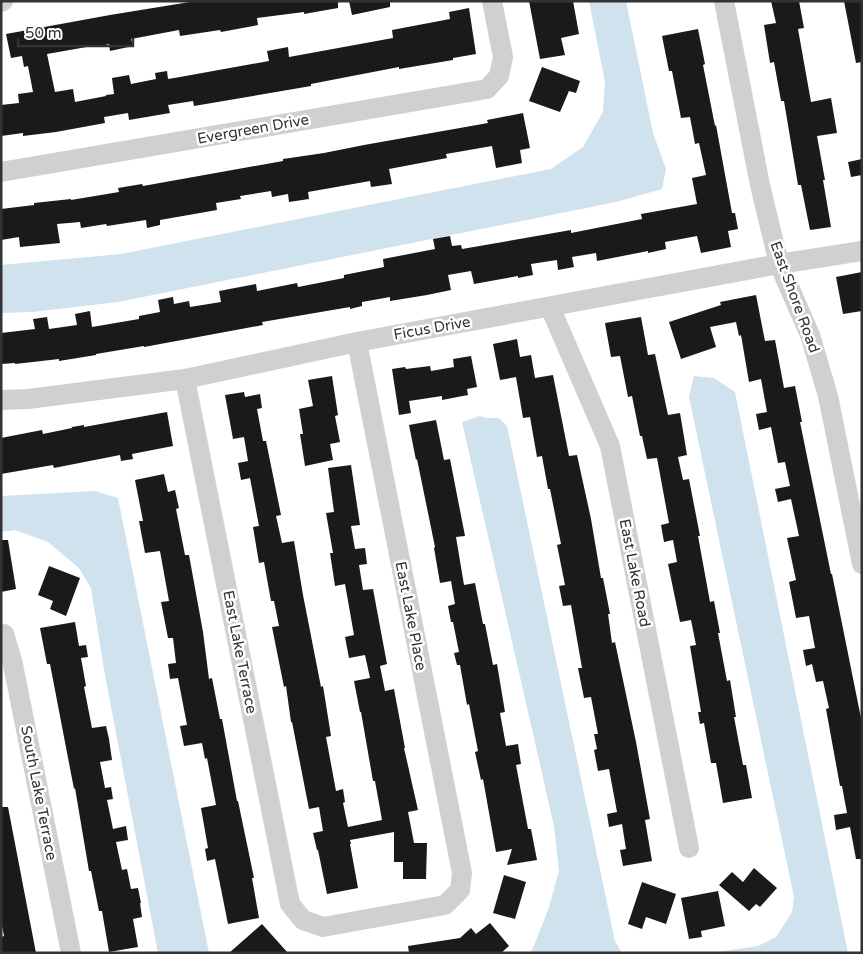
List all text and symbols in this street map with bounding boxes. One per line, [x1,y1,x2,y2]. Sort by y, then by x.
scale bar [18,15,132,47]
text: 50 m [25,24,62,42]
street label: Evergreen Drive [196,110,310,148]
street label: East Shore Road [766,239,824,355]
street label: Ficus Drive [392,312,472,344]
street label: East Lake Road [616,517,654,629]
street label: East Lake Place [392,560,430,672]
street label: East Lake Terrace [219,589,261,715]
street label: South Lake Terrace [17,724,61,862]

